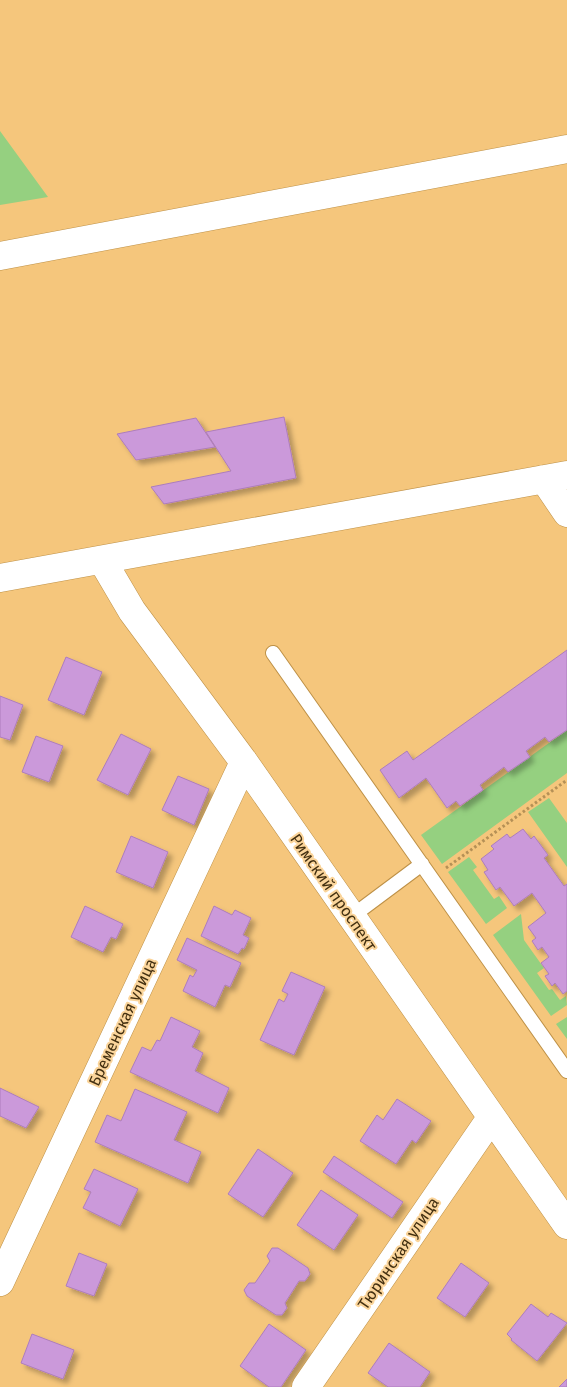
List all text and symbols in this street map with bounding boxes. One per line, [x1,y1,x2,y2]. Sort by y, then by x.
street label: Римский проспект [286,830,381,955]
street label: Бременская улица [85,955,160,1089]
street label: Тюринская улица [354,1194,443,1313]

